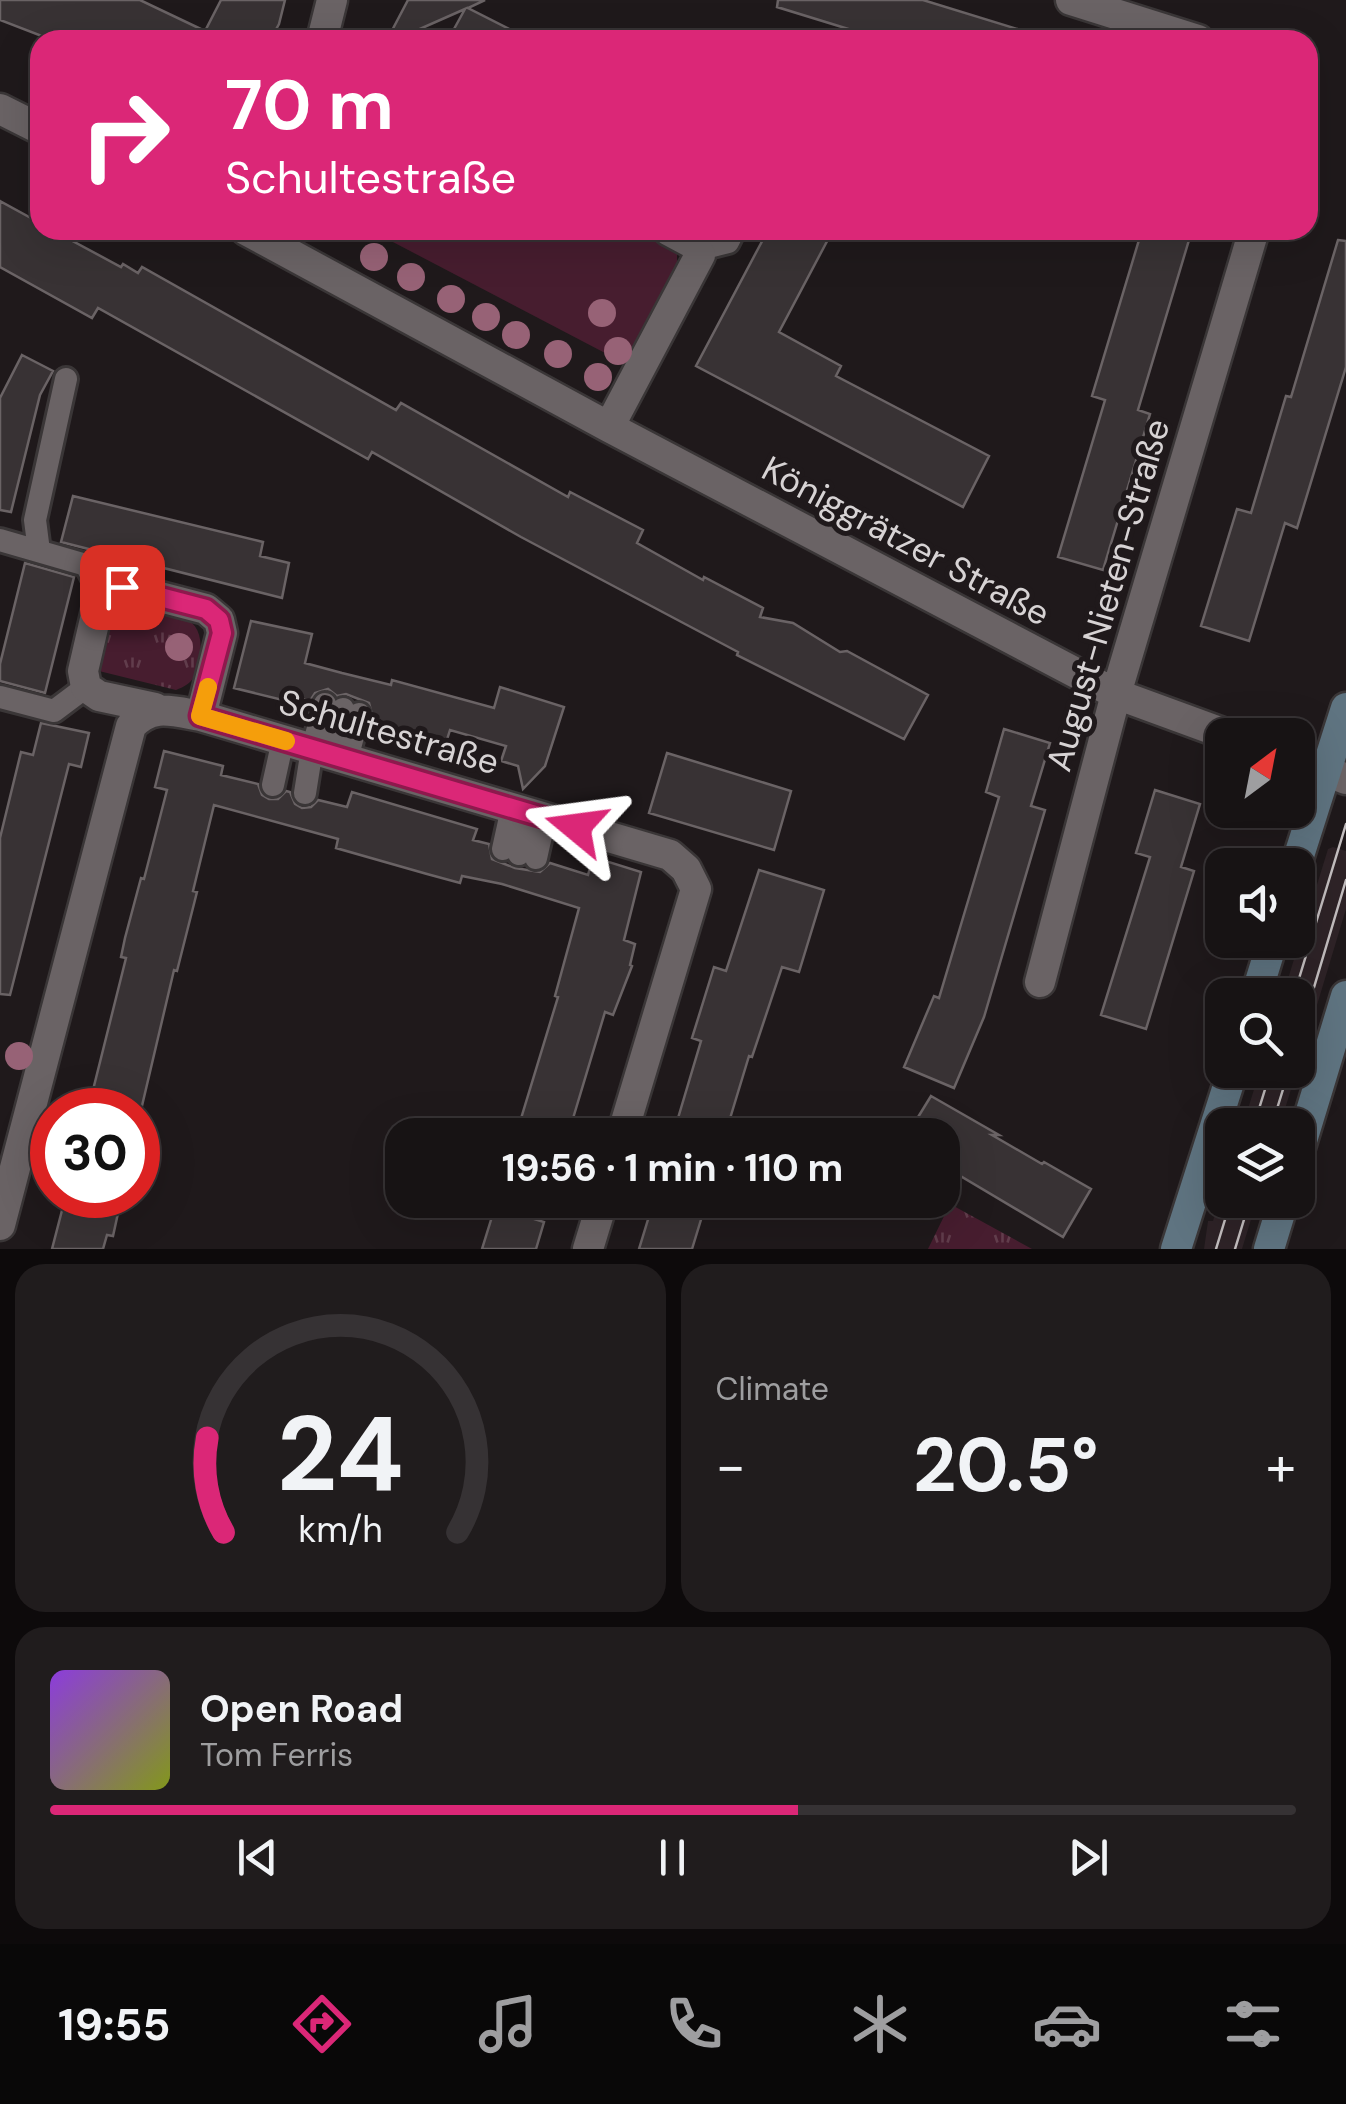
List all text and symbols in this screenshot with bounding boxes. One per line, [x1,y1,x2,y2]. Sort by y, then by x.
text: 70 m [225,60,394,151]
icon: right [60,70,190,200]
text: Schultestraße [225,148,516,207]
street label: August-Nieten-Straße [1036,413,1180,777]
street label: Königgrätzer Straße [754,446,1058,636]
pin [80,545,165,630]
icon: arrive [95,560,150,615]
street label: Schultestraße [274,679,504,785]
north arrow [1205,718,1315,828]
map controls [1205,718,1315,1218]
position arrow [524,775,628,879]
button: sound [1205,848,1315,958]
button: search [1205,978,1315,1088]
speed limit sign: 30 [30,1088,160,1218]
button: layers [1205,1108,1315,1218]
text: 19:56 · 1 min · 110 m [502,1143,843,1193]
text: Climate [716,1368,829,1410]
text: 24 [277,1387,404,1522]
text: 20.5° [913,1417,1099,1514]
text: − [716,1430,746,1502]
text: + [1266,1430,1296,1502]
text: km/h [298,1507,382,1553]
text: Open Road [200,1684,403,1734]
text: Tom Ferris [200,1734,353,1776]
icon: previous [230,1830,285,1885]
icon: pause [645,1830,700,1885]
icon: next [1061,1830,1116,1885]
icon: directions [287,1989,357,2059]
icon: music [473,1989,543,2059]
icon: phone [659,1989,729,2059]
icon: climate [845,1989,915,2059]
icon: car [1032,1989,1102,2059]
icon: filters [1218,1989,1288,2059]
text: 19:55 [58,1995,170,2054]

